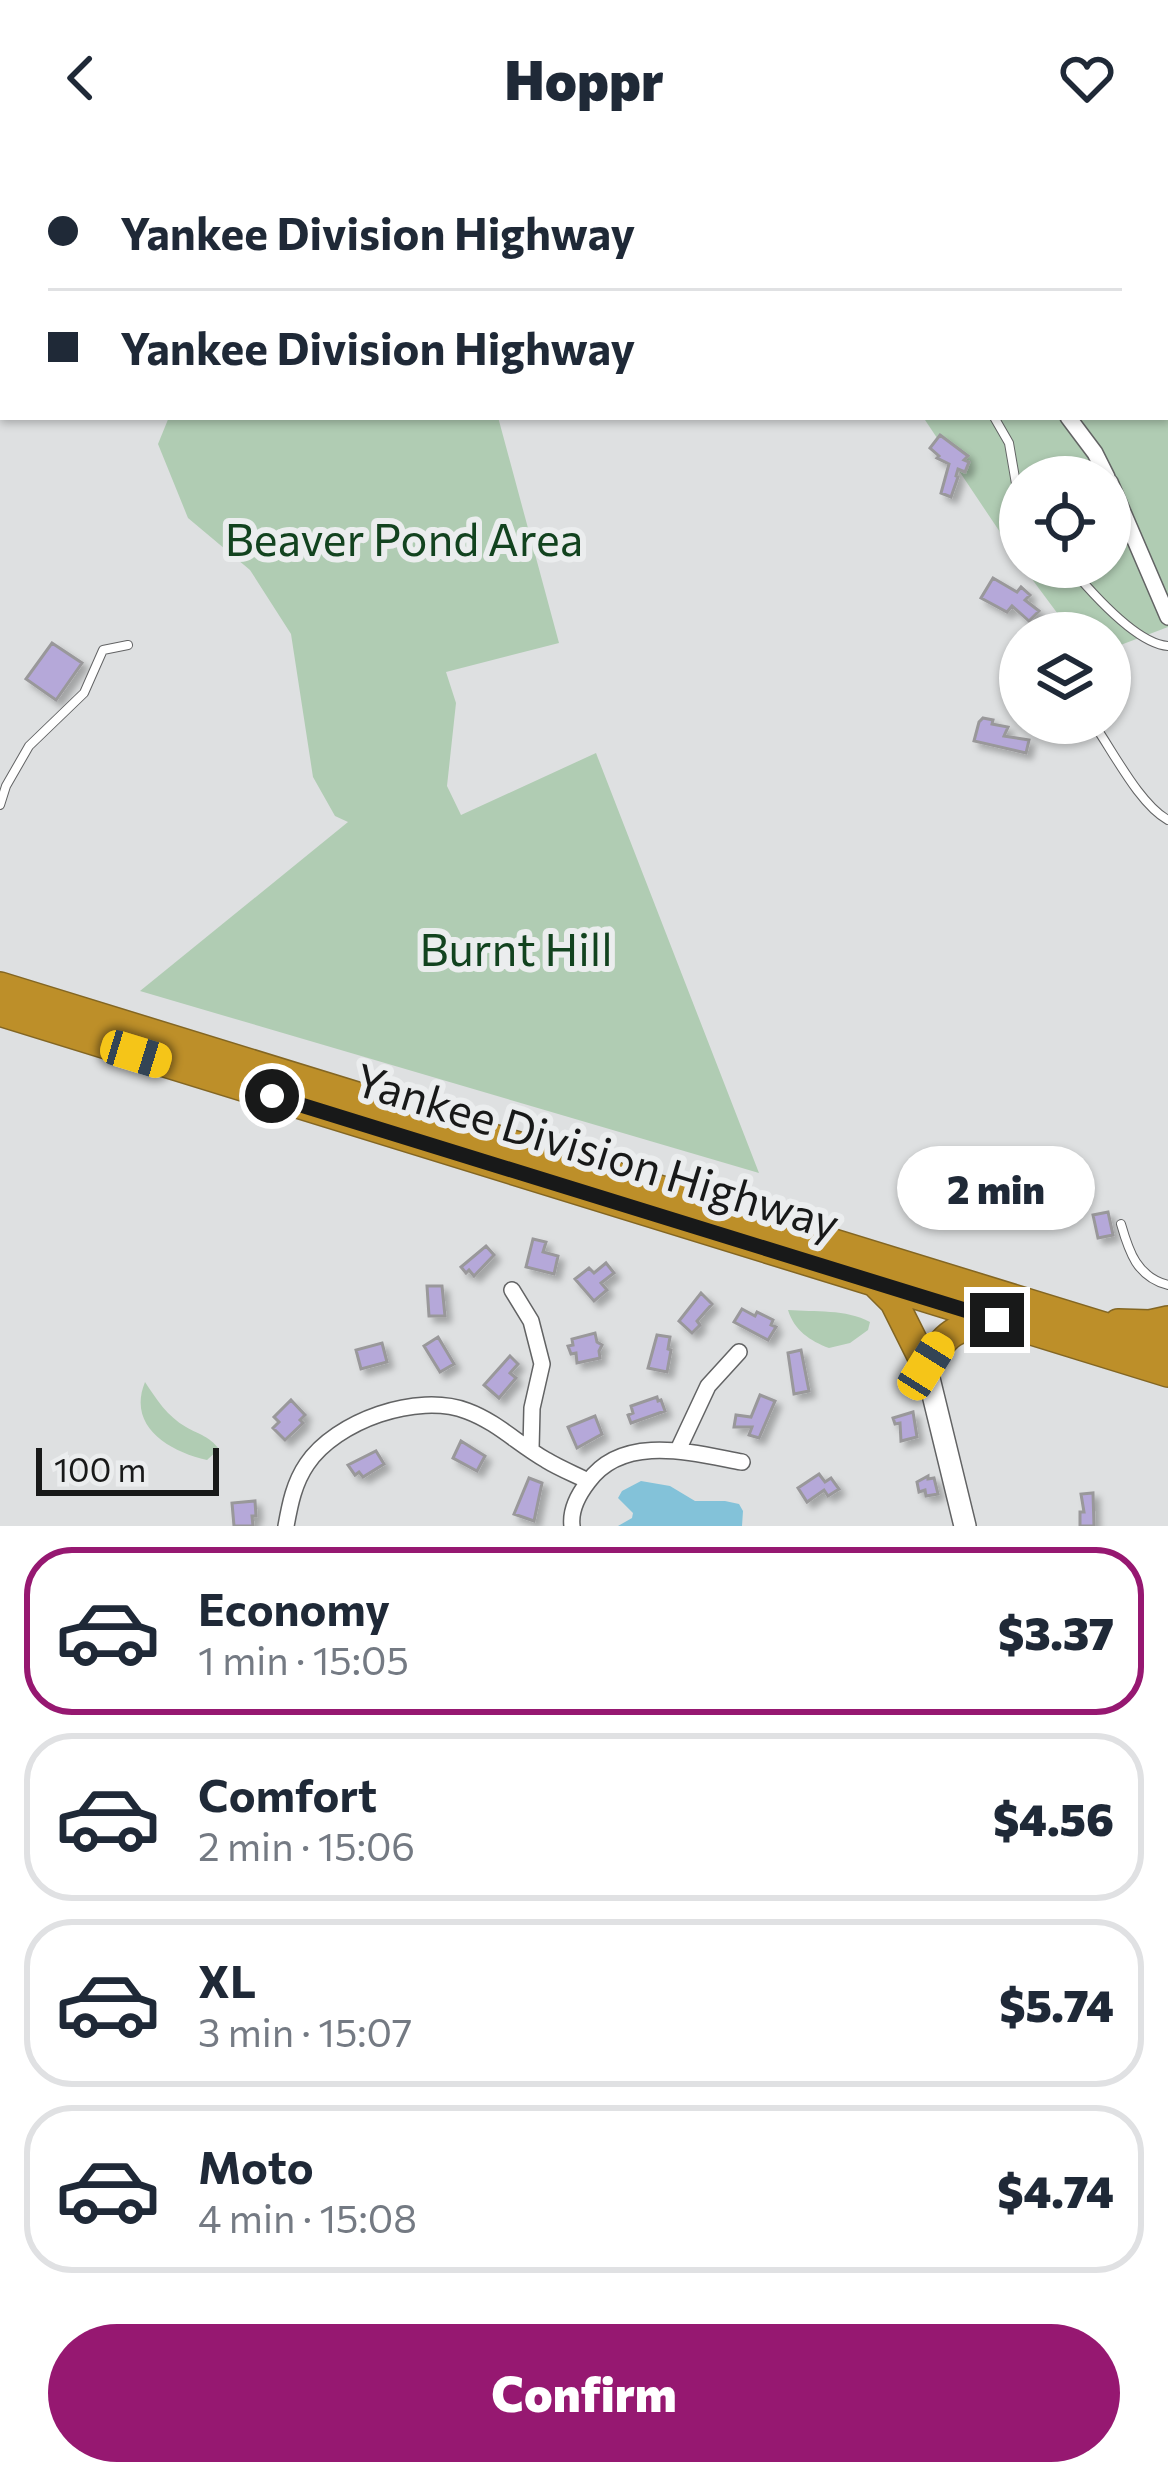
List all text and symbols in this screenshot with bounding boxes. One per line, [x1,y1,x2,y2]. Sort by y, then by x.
icon: back [48,45,114,111]
text: Hoppr [504,45,664,111]
icon: heart [1054,45,1120,111]
text: Yankee Division Highway [120,204,635,259]
text: Yankee Division Highway [120,319,635,374]
map controls [999,456,1131,744]
button: locate [999,456,1131,588]
park label: Beaver Pond Area [225,510,583,565]
button: layers [999,612,1131,744]
park label: Burnt Hill [419,920,613,975]
car [96,1026,176,1082]
street label: Yankee Division Highway [349,1050,846,1249]
route start [245,1069,299,1123]
callout: 2 min [898,1146,1096,1230]
text: 2 min [947,1164,1045,1212]
route end [970,1293,1024,1347]
car [892,1326,960,1406]
scale bar [36,1442,219,1495]
text: 100 m [54,1448,146,1489]
icon: car [54,1577,162,1685]
text: Economy [198,1580,390,1635]
text: $3.37 [998,1604,1114,1659]
text: 1 min · 15:05 [198,1635,409,1683]
icon: car [54,1763,162,1871]
text: Comfort [198,1766,377,1821]
text: $4.56 [993,1790,1114,1845]
text: 2 min · 15:06 [198,1821,415,1869]
icon: car [54,1949,162,2057]
text: XL [198,1952,256,2007]
text: $5.74 [999,1976,1114,2031]
text: 3 min · 15:07 [198,2007,412,2055]
icon: car [54,2135,162,2243]
text: Moto [198,2138,314,2193]
text: $4.74 [997,2162,1114,2217]
text: 4 min · 15:08 [198,2193,417,2241]
button: Confirm [48,2324,1120,2462]

